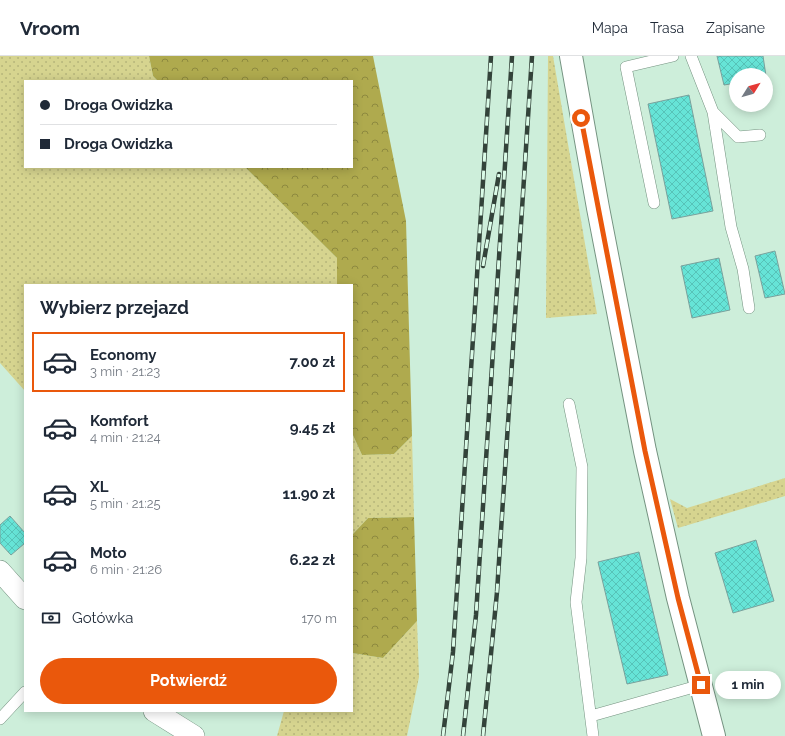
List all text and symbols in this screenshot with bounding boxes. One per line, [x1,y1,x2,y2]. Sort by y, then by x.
text: Vroom [20,17,80,39]
text: Mapa [592,20,628,36]
text: Trasa [650,20,684,36]
text: Zapisane [706,20,765,36]
north arrow [729,68,773,112]
map controls [729,68,773,112]
text: Droga Owidzka [64,96,173,114]
route start [572,109,590,127]
text: Droga Owidzka [64,135,173,153]
text: Wybierz przejazd [40,297,189,318]
icon: car [42,344,78,380]
text: Economy [90,346,157,364]
text: 7.00 zł [289,353,335,371]
text: 3 min · 21:23 [90,364,160,379]
icon: car [42,410,78,446]
text: Komfort [90,412,149,430]
text: 9.45 zł [290,419,335,437]
text: 4 min · 21:24 [90,430,161,445]
icon: car [42,476,78,512]
text: XL [90,478,108,496]
text: 11.90 zł [283,485,335,503]
text: 5 min · 21:25 [90,496,161,511]
icon: car [42,542,78,578]
text: Moto [90,544,127,562]
text: 6.22 zł [289,551,335,569]
text: 6 min · 21:26 [90,562,162,577]
icon: cash [40,607,62,629]
text: Gotówka [72,609,133,627]
text: 170 m [301,611,337,626]
button: Potwierdź [40,658,337,704]
callout: 1 min [715,671,781,699]
route end [692,676,710,694]
text: 1 min [732,677,764,692]

